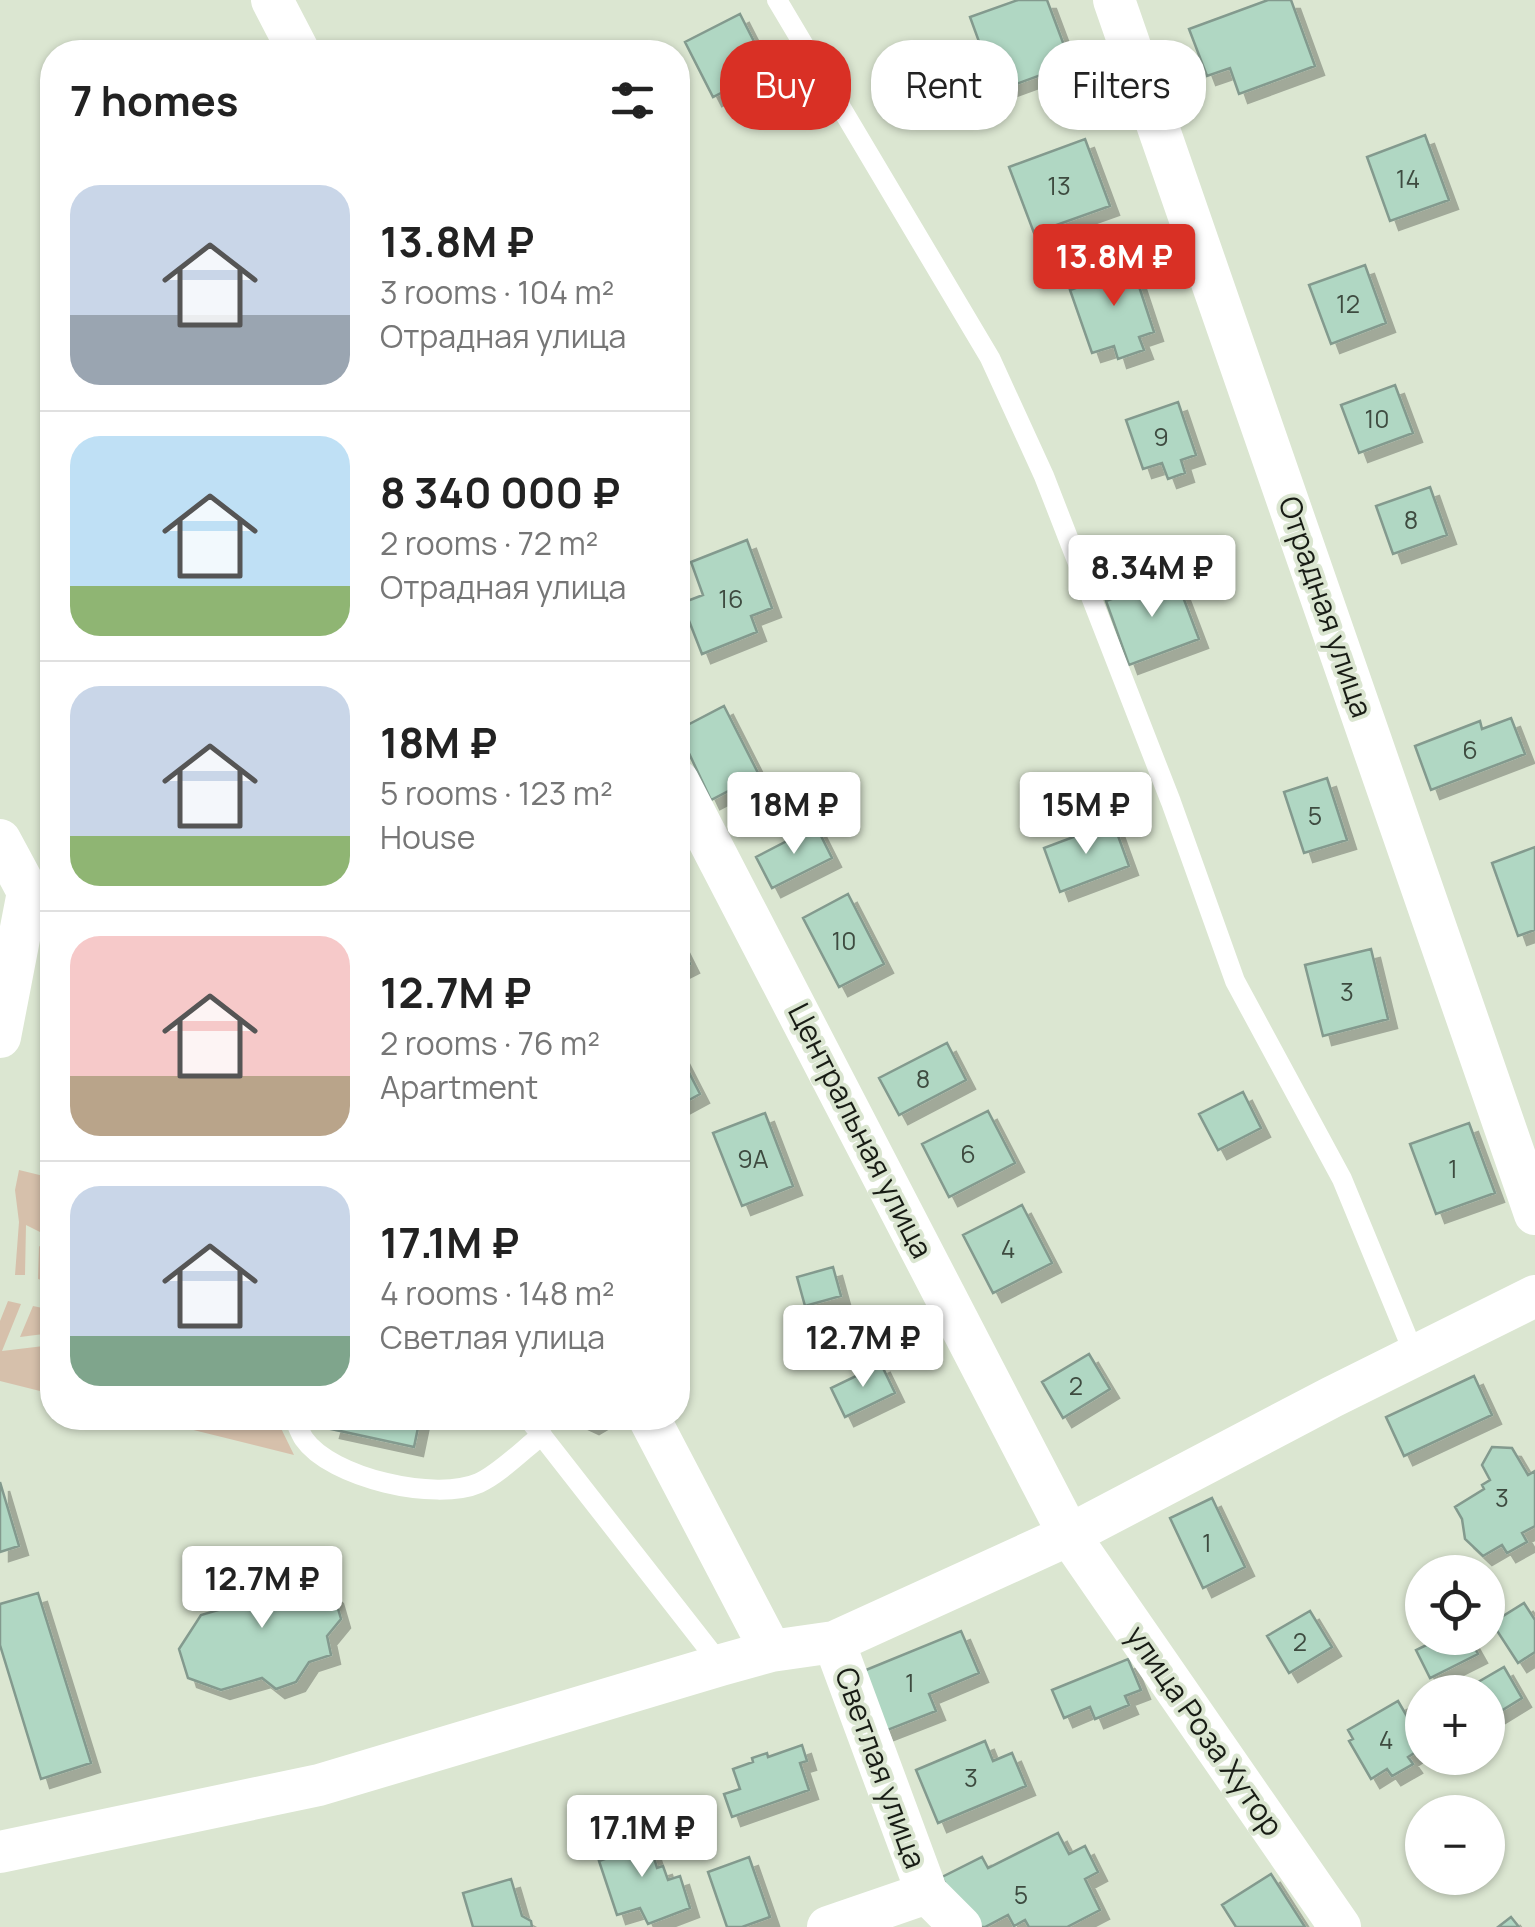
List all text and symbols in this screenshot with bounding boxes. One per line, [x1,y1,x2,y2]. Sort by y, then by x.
chip: Buy [720,40,851,130]
chip: Rent [871,40,1018,130]
chip: Filters [1038,40,1206,130]
text: 7 homes [70,71,238,129]
icon: filters [605,73,660,128]
house number: 14 [1396,161,1420,196]
house number: 13 [1047,168,1071,203]
text: 13.8M ₽ [380,212,534,270]
pin: 13.8M ₽ [1022,224,1206,309]
icon: home [150,225,270,345]
text: 13.8M ₽ [1055,234,1173,278]
text: 3 rooms · 104 m² [380,270,614,314]
house number: 12 [1336,286,1360,321]
text: Отрадная улица [380,314,626,358]
house number: 10 [1364,401,1390,436]
house number: 9 [1153,419,1169,454]
text: 8 340 000 ₽ [380,463,620,521]
icon: home [150,476,270,596]
street label: Отрадная улица [1269,491,1383,722]
house number: 8 [1404,502,1418,537]
text: 2 rooms · 72 m² [380,521,598,565]
pin: 8.34M ₽ [1060,535,1244,620]
text: 8.34M ₽ [1090,545,1214,589]
text: Отрадная улица [380,565,626,609]
house number: 16 [718,581,744,616]
text: 18M ₽ [380,713,497,771]
icon: home [150,726,270,846]
house number: 6 [1462,732,1478,767]
text: 5 rooms · 123 m² [380,771,613,815]
pin: 18M ₽ [724,772,864,857]
pin: 15M ₽ [1016,772,1156,857]
text: 18M ₽ [749,782,839,826]
text: 15M ₽ [1042,782,1130,826]
house number: 5 [1308,798,1322,833]
text: House [380,815,475,859]
house number: 10 [831,923,857,958]
text: 12.7M ₽ [380,963,532,1021]
house number: 3 [1340,974,1354,1009]
icon: home [150,976,270,1096]
street label: Центральная улица [779,996,943,1265]
text: 2 rooms · 76 m² [380,1021,600,1065]
house number: 8 [916,1061,930,1096]
text: Apartment [380,1065,538,1109]
house number: 6 [960,1136,976,1171]
house number: 9А [737,1141,769,1176]
house number: 1 [1448,1151,1458,1186]
text: 17.1M ₽ [380,1213,519,1271]
icon: home [150,1226,270,1346]
house number: 4 [1001,1231,1015,1266]
text: 4 rooms · 148 m² [380,1271,615,1315]
pin: 12.7M ₽ [771,1305,955,1390]
text: Светлая улица [380,1315,605,1359]
text: 12.7M ₽ [805,1315,921,1359]
house number: 2 [1069,1368,1083,1403]
house number: 3 [1495,1480,1509,1515]
house number: 1 [1202,1525,1212,1560]
pin: 12.7M ₽ [170,1546,354,1631]
map controls [1405,1555,1505,1895]
button: locate [1405,1555,1505,1655]
text: 12.7M ₽ [204,1556,320,1600]
street label: улица Роза Хутор [1117,1617,1293,1844]
house number: 2 [1293,1624,1307,1659]
street label: Светлая улица [826,1661,937,1874]
house number: 1 [905,1665,915,1700]
button: + [1405,1675,1505,1775]
house number: 4 [1379,1722,1393,1757]
house number: 3 [964,1760,978,1795]
pin: 17.1M ₽ [550,1795,734,1880]
button: − [1405,1795,1505,1895]
text: 17.1M ₽ [589,1805,695,1849]
house number: 5 [1014,1877,1028,1912]

